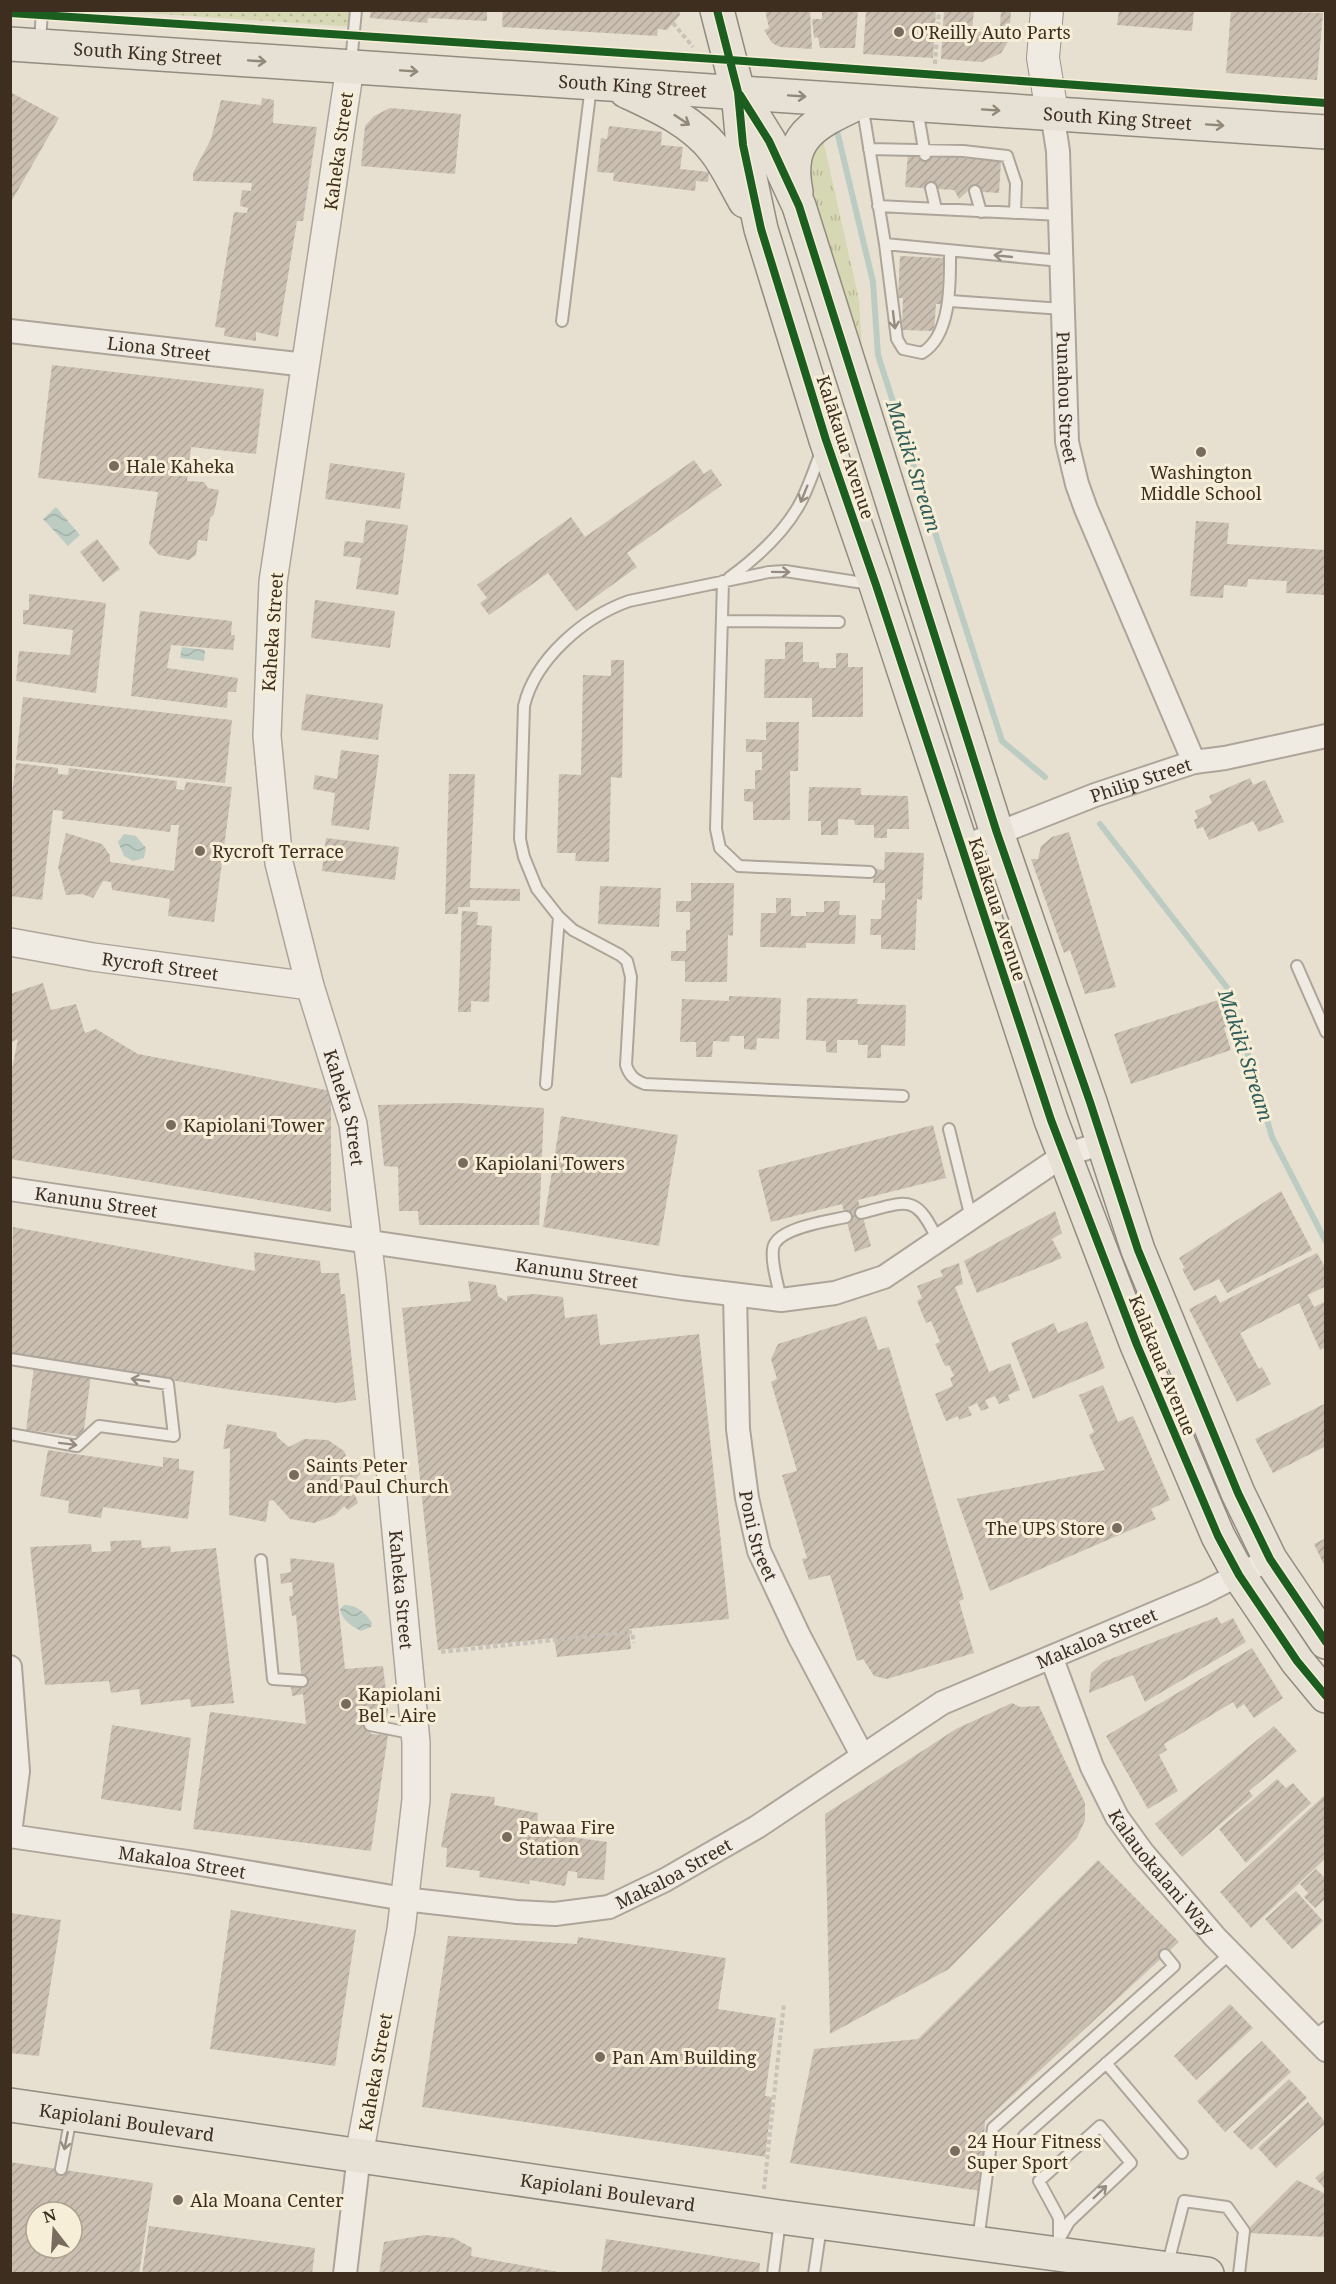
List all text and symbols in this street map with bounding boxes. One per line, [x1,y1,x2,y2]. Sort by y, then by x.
place label: O'Reilly Auto Parts [911,20,1071,44]
marker: O'Reilly Auto Parts [892,25,906,39]
street label: South King Street [73,36,223,70]
one-way arrow [247,55,267,66]
one-way arrow [398,65,418,76]
street label: South King Street [558,69,708,103]
street label: Kaheka Street [318,90,358,212]
one-way arrow [786,91,806,102]
street label: South King Street [1043,101,1193,135]
one-way arrow [981,104,1001,115]
one-way arrow [673,114,689,126]
one-way arrow [1204,119,1224,130]
one-way arrow [993,250,1013,261]
one-way arrow [889,309,900,329]
street label: Liona Street [106,330,212,366]
street label: Punahou Street [1052,331,1084,466]
street label: Kalākaua Avenue [811,372,881,522]
water label: Makiki Stream [880,396,948,535]
marker: Washington Middle School [1194,445,1208,459]
place label: Hale Kaheka [126,454,235,478]
marker: Hale Kaheka [107,459,121,473]
place label: Washington Middle School [1140,460,1262,505]
one-way arrow [798,484,809,503]
one-way arrow [770,566,790,578]
street label: Kaheka Street [256,572,288,692]
street label: Philip Street [1087,752,1194,808]
street label: Kalākaua Avenue [963,834,1033,984]
place label: Rycroft Terrace [212,839,344,863]
marker: Rycroft Terrace [193,844,207,858]
street label: Rycroft Street [100,946,220,986]
water label: Makiki Stream [1212,985,1280,1124]
street label: Kaheka Street [318,1046,370,1167]
place label: Kapiolani Tower [183,1113,325,1137]
marker: Kapiolani Tower [164,1118,178,1132]
place label: Kapiolani Towers [475,1151,625,1175]
marker: Kapiolani Towers [456,1156,470,1170]
street label: Kanunu Street [33,1181,159,1223]
street label: Kanunu Street [514,1252,640,1293]
street label: Kalākaua Avenue [1124,1291,1202,1439]
one-way arrow [130,1374,150,1385]
one-way arrow [58,1438,77,1449]
place label: Saints Peter and Paul Church [306,1453,449,1498]
marker: Saints Peter and Paul Church [287,1468,301,1482]
street label: Poni Street [734,1489,783,1585]
place label: The UPS Store [985,1516,1105,1540]
marker: The UPS Store [1110,1521,1124,1535]
street label: Kaheka Street [384,1529,419,1650]
street label: Makaloa Street [1033,1602,1160,1674]
place label: Kapiolani Bel - Aire [358,1682,441,1727]
marker: Kapiolani Bel - Aire [339,1697,353,1711]
street label: Kalauokalani Way [1103,1805,1221,1941]
place label: Pawaa Fire Station [519,1815,615,1860]
marker: Pawaa Fire Station [500,1830,514,1844]
street label: Makaloa Street [611,1832,736,1914]
street label: Makaloa Street [117,1840,248,1884]
street label: Kaheka Street [353,2011,397,2133]
place label: Pan Am Building [612,2045,757,2069]
marker: Pan Am Building [593,2050,607,2064]
street label: Kapiolani Boulevard [38,2097,216,2147]
place label: 24 Hour Fitness Super Sport [967,2129,1101,2174]
one-way arrow [60,2131,71,2151]
marker: 24 Hour Fitness Super Sport [948,2144,962,2158]
street label: Kapiolani Boulevard [519,2167,697,2217]
one-way arrow [1092,2186,1107,2200]
place label: Ala Moana Center [190,2188,344,2212]
marker: Ala Moana Center [171,2193,185,2207]
north arrow [24,2200,84,2260]
text: N [40,2203,59,2228]

